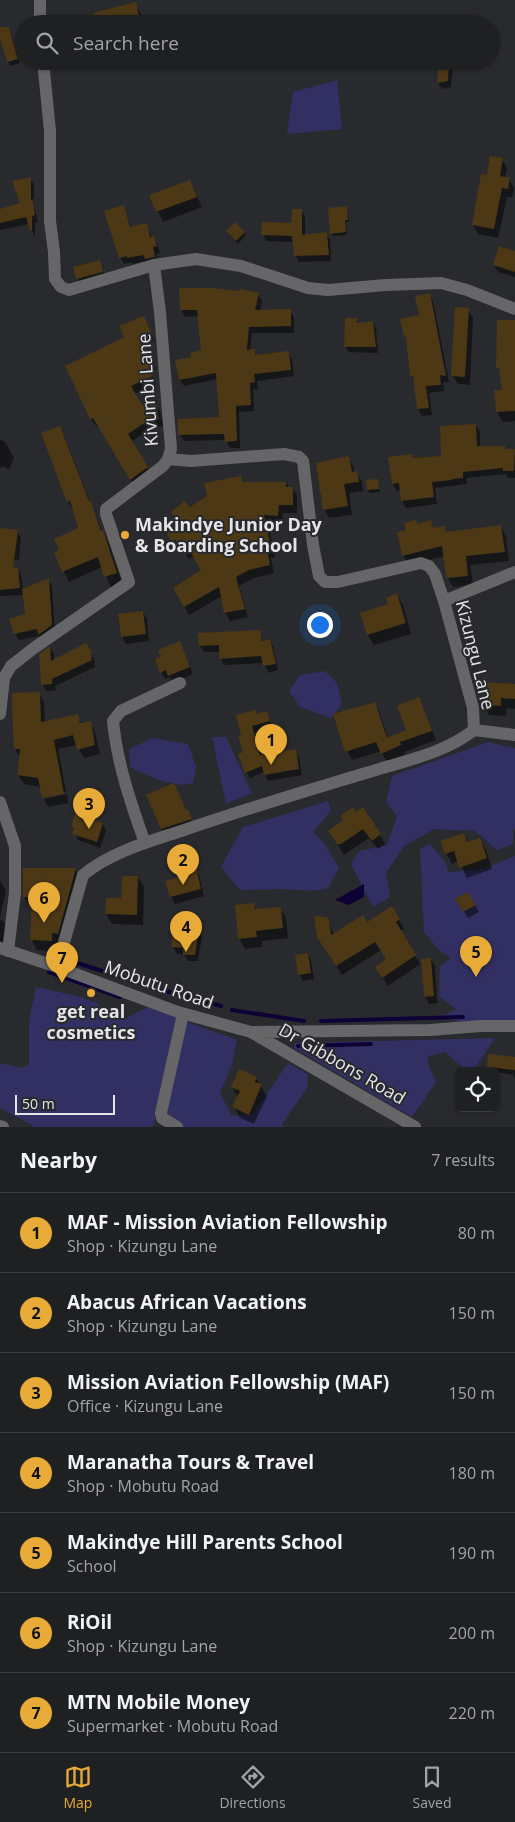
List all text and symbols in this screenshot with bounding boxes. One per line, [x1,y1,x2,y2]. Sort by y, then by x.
search box [15,15,500,70]
icon: search [33,29,61,57]
text: Search here [73,30,179,56]
street label: Kivumbi Lane [131,333,163,447]
place label: Makindye Junior Day & Boarding School [135,512,323,557]
marker: Makindye Junior Day & Boarding School [119,529,131,541]
street label: Kizungu Lane [451,597,501,712]
your location [307,612,333,638]
pin: 1 [255,724,287,765]
pin: 3 [73,788,105,829]
pin: 2 [167,844,199,885]
pin: 6 [28,882,60,923]
pin: 4 [170,911,202,952]
pin: 5 [460,936,492,977]
pin: 7 [46,942,78,983]
street label: Mobutu Road [101,954,217,1014]
marker: get real cosmetics [85,987,97,999]
place label: get real cosmetics [46,999,136,1044]
street label: Dr Gibbons Road [275,1017,410,1109]
map controls [455,1067,500,1112]
button: locate [455,1067,500,1112]
scale bar [15,1092,115,1115]
text: 50 m [22,1094,55,1113]
text: Nearby [20,1146,97,1174]
text: 7 results [431,1149,495,1171]
text: MAF - Mission Aviation Fellowship [67,1209,387,1235]
text: 1 [31,1222,41,1244]
text: 80 m [458,1222,495,1244]
text: Shop · Kizungu Lane [67,1235,217,1257]
text: Abacus African Vacations [67,1289,307,1315]
text: 2 [31,1302,41,1324]
text: 150 m [449,1302,495,1324]
text: Shop · Kizungu Lane [67,1315,217,1337]
text: Mission Aviation Fellowship (MAF) [67,1369,389,1395]
text: 3 [31,1382,41,1404]
text: 150 m [449,1382,495,1404]
text: Office · Kizungu Lane [67,1395,223,1417]
text: Maranatha Tours & Travel [67,1449,314,1475]
text: 4 [31,1462,41,1484]
text: 180 m [449,1462,495,1484]
text: Shop · Mobutu Road [67,1475,219,1497]
text: Makindye Hill Parents School [67,1529,343,1555]
text: 5 [31,1542,41,1564]
text: 190 m [449,1542,495,1564]
text: School [67,1555,117,1577]
text: RiOil [67,1609,112,1635]
text: 6 [31,1622,41,1644]
text: 200 m [449,1622,495,1644]
text: Shop · Kizungu Lane [67,1635,217,1657]
text: MTN Mobile Money [67,1689,250,1715]
text: 7 [31,1702,41,1724]
text: 220 m [449,1702,495,1724]
text: Supermarket · Mobutu Road [67,1715,278,1737]
tab: Map [63,1763,92,1812]
tab: Directions [219,1763,286,1812]
tab: Saved [413,1763,451,1812]

